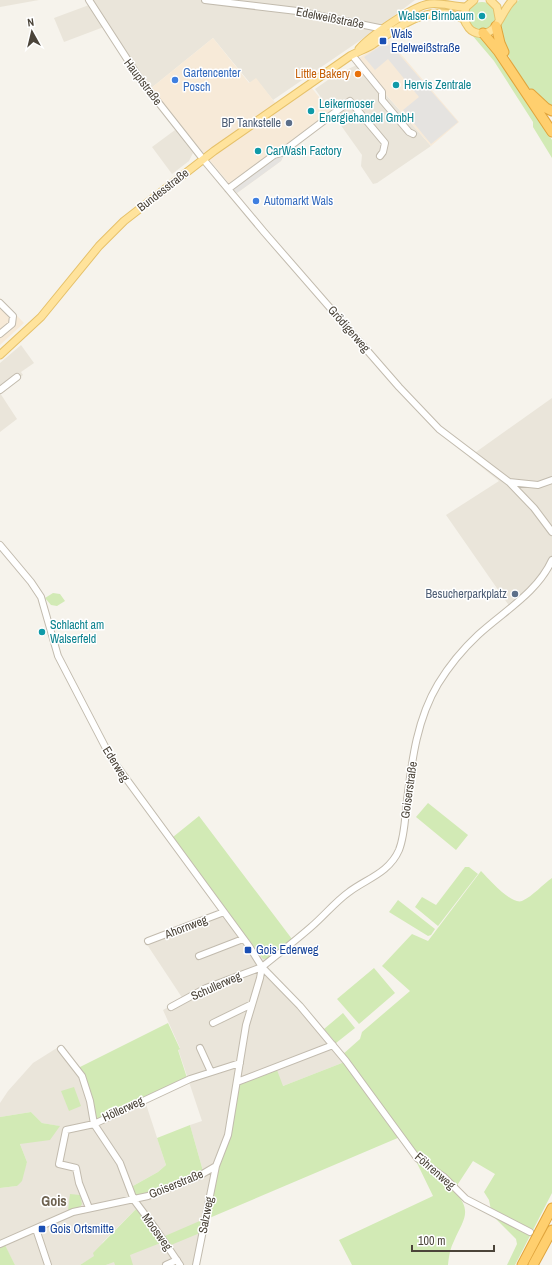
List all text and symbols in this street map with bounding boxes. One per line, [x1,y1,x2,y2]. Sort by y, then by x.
street label: Edelweißstraße [295,4,365,32]
place label: Walser Birnbaum [398,8,474,24]
marker: Walser Birnbaum [477,11,487,21]
north arrow [12,12,52,52]
text: N [26,15,35,29]
place label: Wals Edelweißstraße [391,26,460,56]
marker: Wals Edelweißstraße [378,36,388,46]
street label: Hauptstraße [120,56,166,108]
place label: Gartencenter Posch [183,65,241,95]
place label: Little Bakery [295,66,350,82]
marker: Little Bakery [353,69,363,79]
marker: Gartencenter Posch [170,75,180,85]
place label: Hervis Zentrale [404,77,471,93]
marker: Hervis Zentrale [391,80,401,90]
place label: Leikermoser Energiehandel GmbH [319,96,414,126]
marker: Leikermoser Energiehandel GmbH [306,106,316,116]
place label: BP Tankstelle [222,115,281,131]
marker: BP Tankstelle [284,118,294,128]
place label: CarWash Factory [266,143,342,159]
marker: CarWash Factory [253,146,263,156]
street label: Bundesstraße [134,165,192,215]
place label: Automarkt Wals [263,193,333,209]
marker: Automarkt Wals [251,196,261,206]
street label: Grödigerweg [324,302,374,356]
place label: Besucherparkplatz [426,586,507,602]
marker: Besucherparkplatz [510,589,520,599]
place label: Schlacht am Walserfeld [50,617,104,647]
marker: Schlacht am Walserfeld [37,627,47,637]
street label: Ederweg [99,743,133,785]
street label: Goiserstraße [397,760,421,820]
street label: Ahornweg [162,911,210,943]
place label: Gois Ederweg [256,942,319,958]
marker: Gois Ederweg [243,945,253,955]
street label: Schullerweg [188,968,244,1004]
street label: Höllerweg [100,1092,147,1125]
street label: Föhrenweg [411,1149,459,1193]
street label: Goiserstraße [146,1166,206,1202]
district label: Gois [41,1192,67,1210]
street label: Salzweg [195,1195,218,1235]
street label: Moosweg [138,1210,176,1254]
place label: Gois Ortsmitte [50,1221,114,1237]
marker: Gois Ortsmitte [37,1224,47,1234]
scale bar [412,1227,494,1253]
text: 100 m [418,1233,445,1249]

